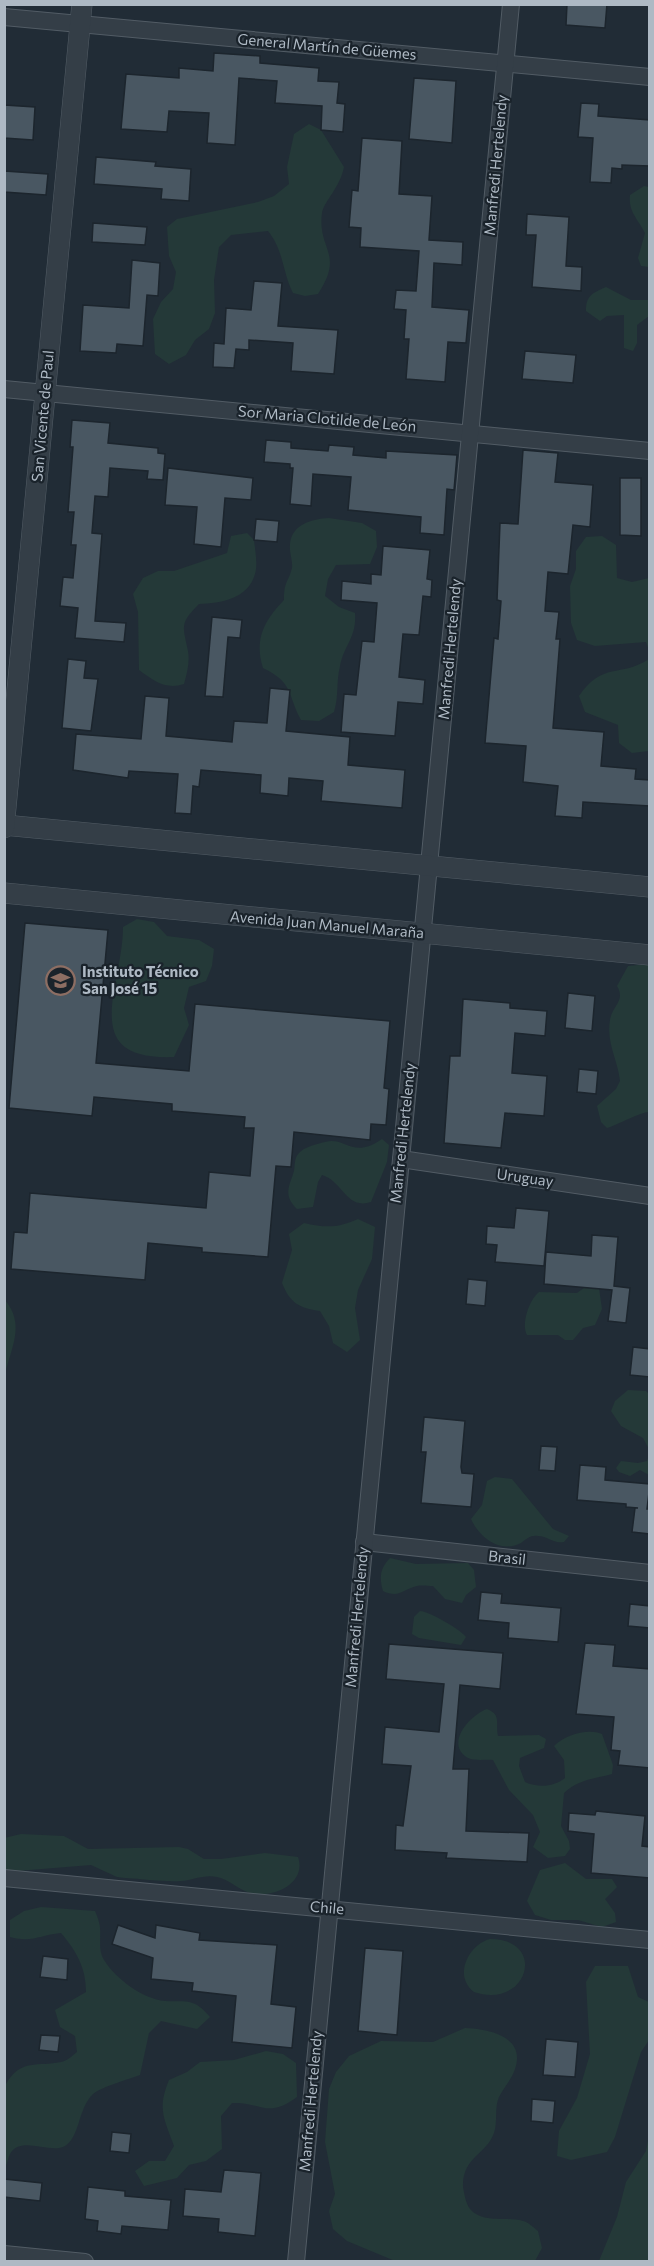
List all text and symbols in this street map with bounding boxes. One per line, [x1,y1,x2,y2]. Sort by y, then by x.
street label: General Martín de Güemes [237,29,418,63]
street label: Manfredi Hertelendy [480,93,510,236]
street label: San Vicente de Paul [27,349,57,482]
street label: Sor Maria Clotilde de León [237,401,417,435]
street label: Manfredi Hertelendy [434,577,464,720]
street label: Avenida Juan Manuel Maraña [229,907,425,941]
place label: Instituto Técnico San José 15 [82,962,199,997]
school or university icon: Instituto Técnico San José 15 [45,965,77,997]
street label: Manfredi Hertelendy [386,1061,418,1204]
street label: Uruguay [496,1164,555,1190]
street label: Manfredi Hertelendy [341,1545,371,1688]
street label: Brasil [487,1546,527,1568]
street label: Chile [309,1897,345,1917]
street label: Manfredi Hertelendy [295,2029,325,2172]

